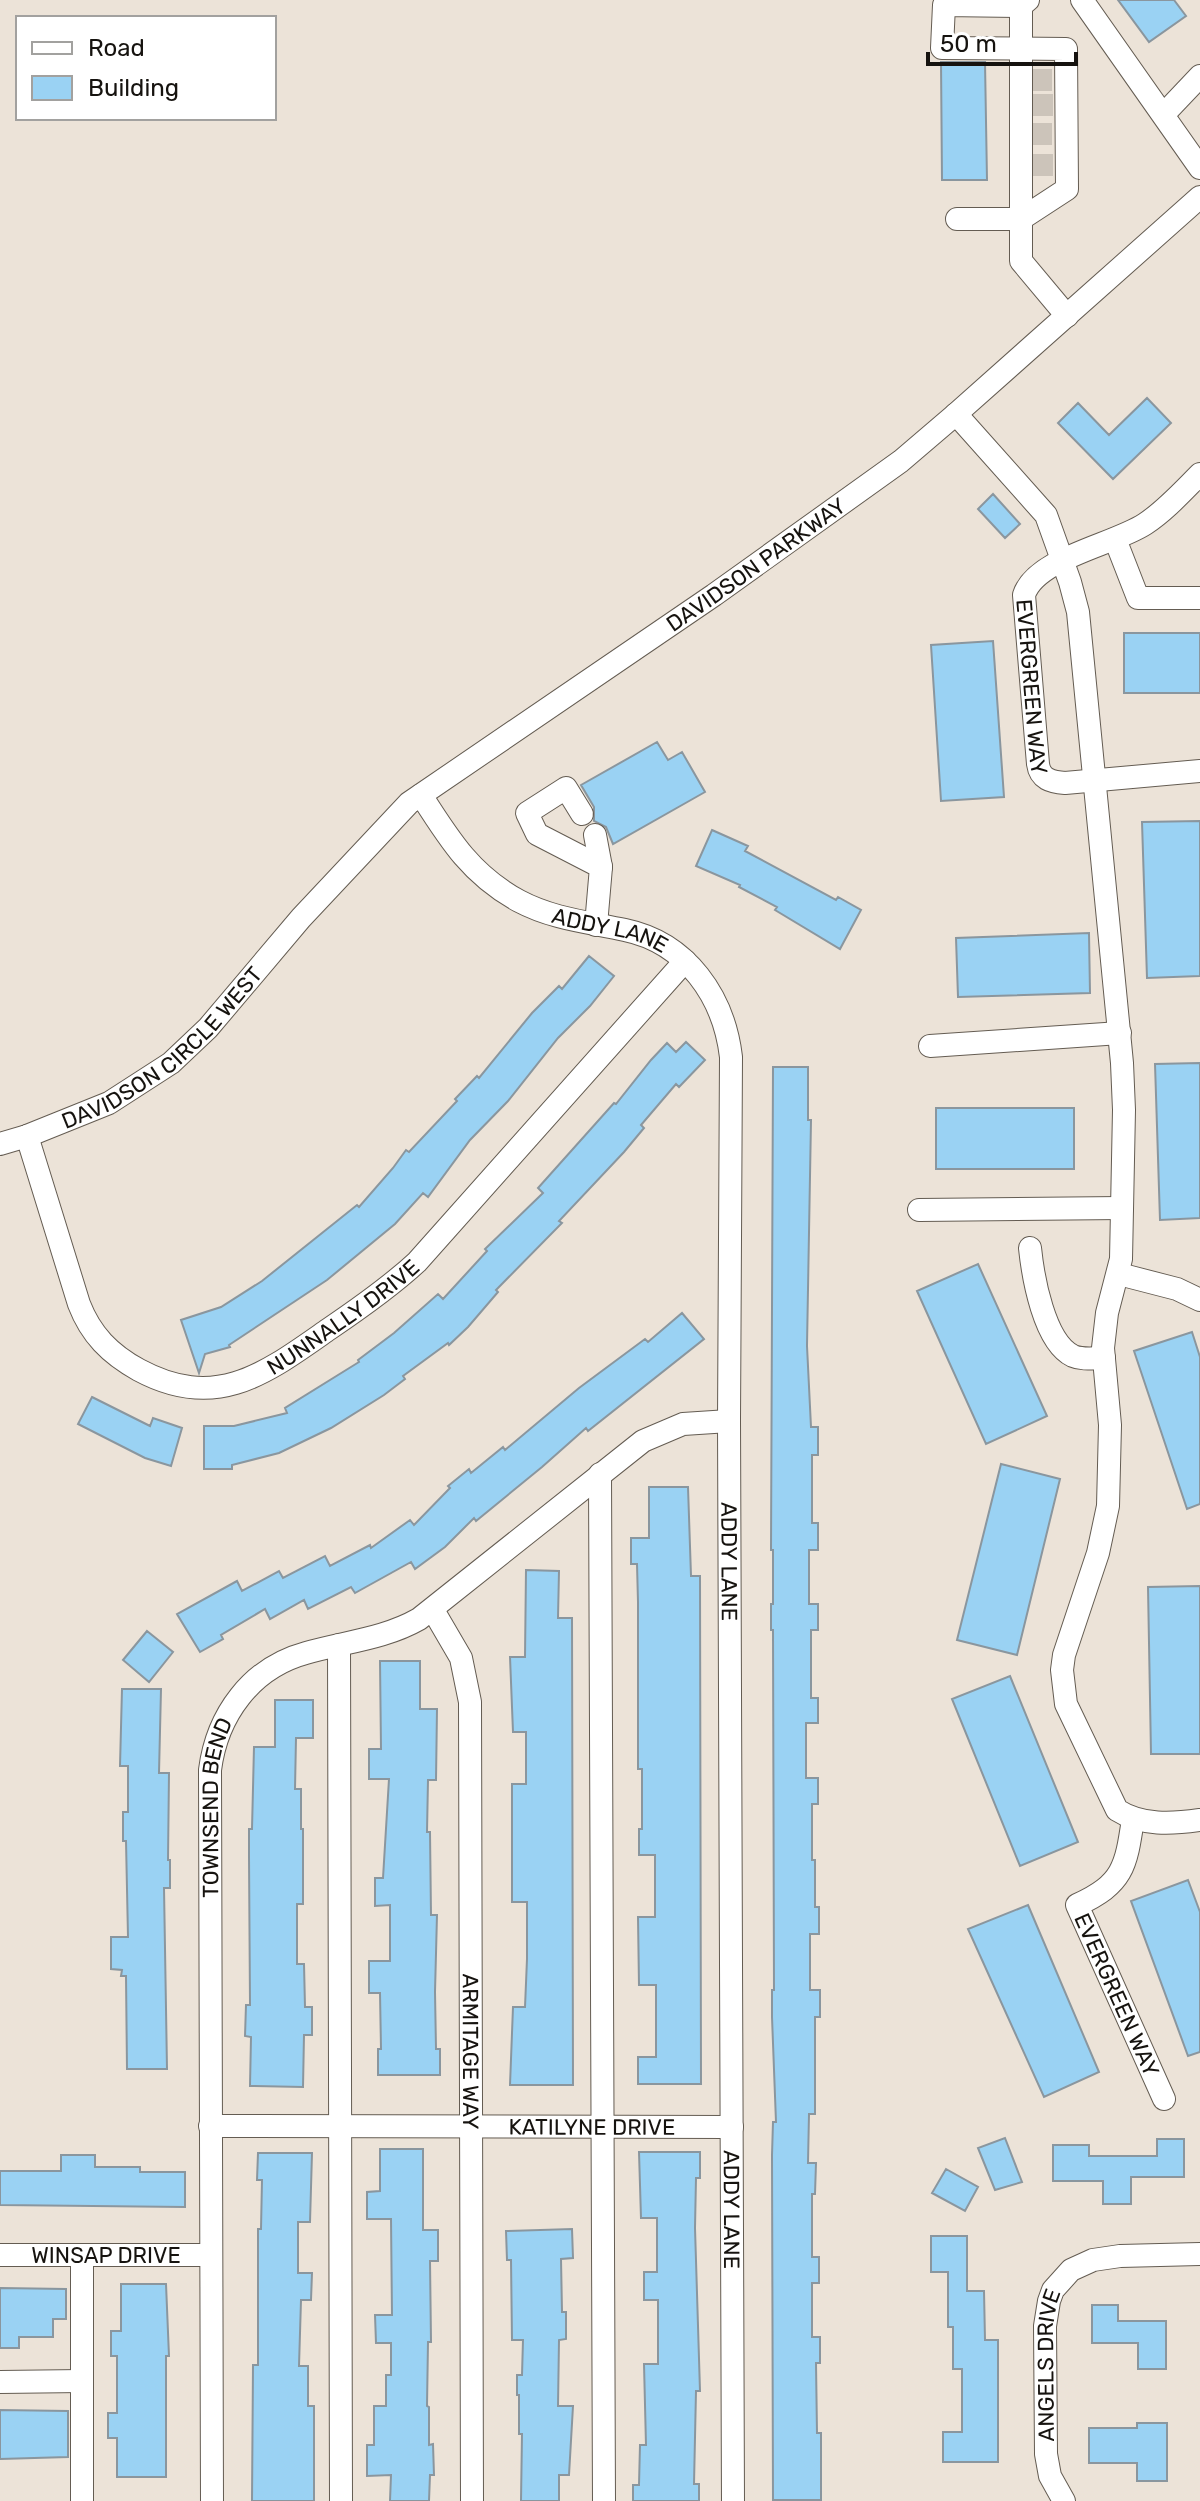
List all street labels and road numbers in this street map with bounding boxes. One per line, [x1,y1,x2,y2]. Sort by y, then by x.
street label: DAVIDSON PARKWAY [661,492,851,638]
street label: EVERGREEN WAY [1010,598,1053,778]
street label: ADDY LANE [549,902,673,959]
street label: DAVIDSON CIRCLE WEST [58,961,268,1135]
street label: NUNNALLY DRIVE [262,1254,425,1381]
street label: ADDY LANE [715,1502,743,1621]
street label: TOWNSEND BEND [196,1713,238,1898]
street label: EVERGREEN WAY [1068,1909,1165,2081]
street label: ARMITAGE WAY [457,1973,484,2130]
street label: KATILYNE DRIVE [509,2114,675,2141]
street label: ADDY LANE [718,2150,745,2269]
street label: WINSAP DRIVE [31,2242,181,2269]
street label: ANGELS DRIVE [1032,2285,1066,2442]

